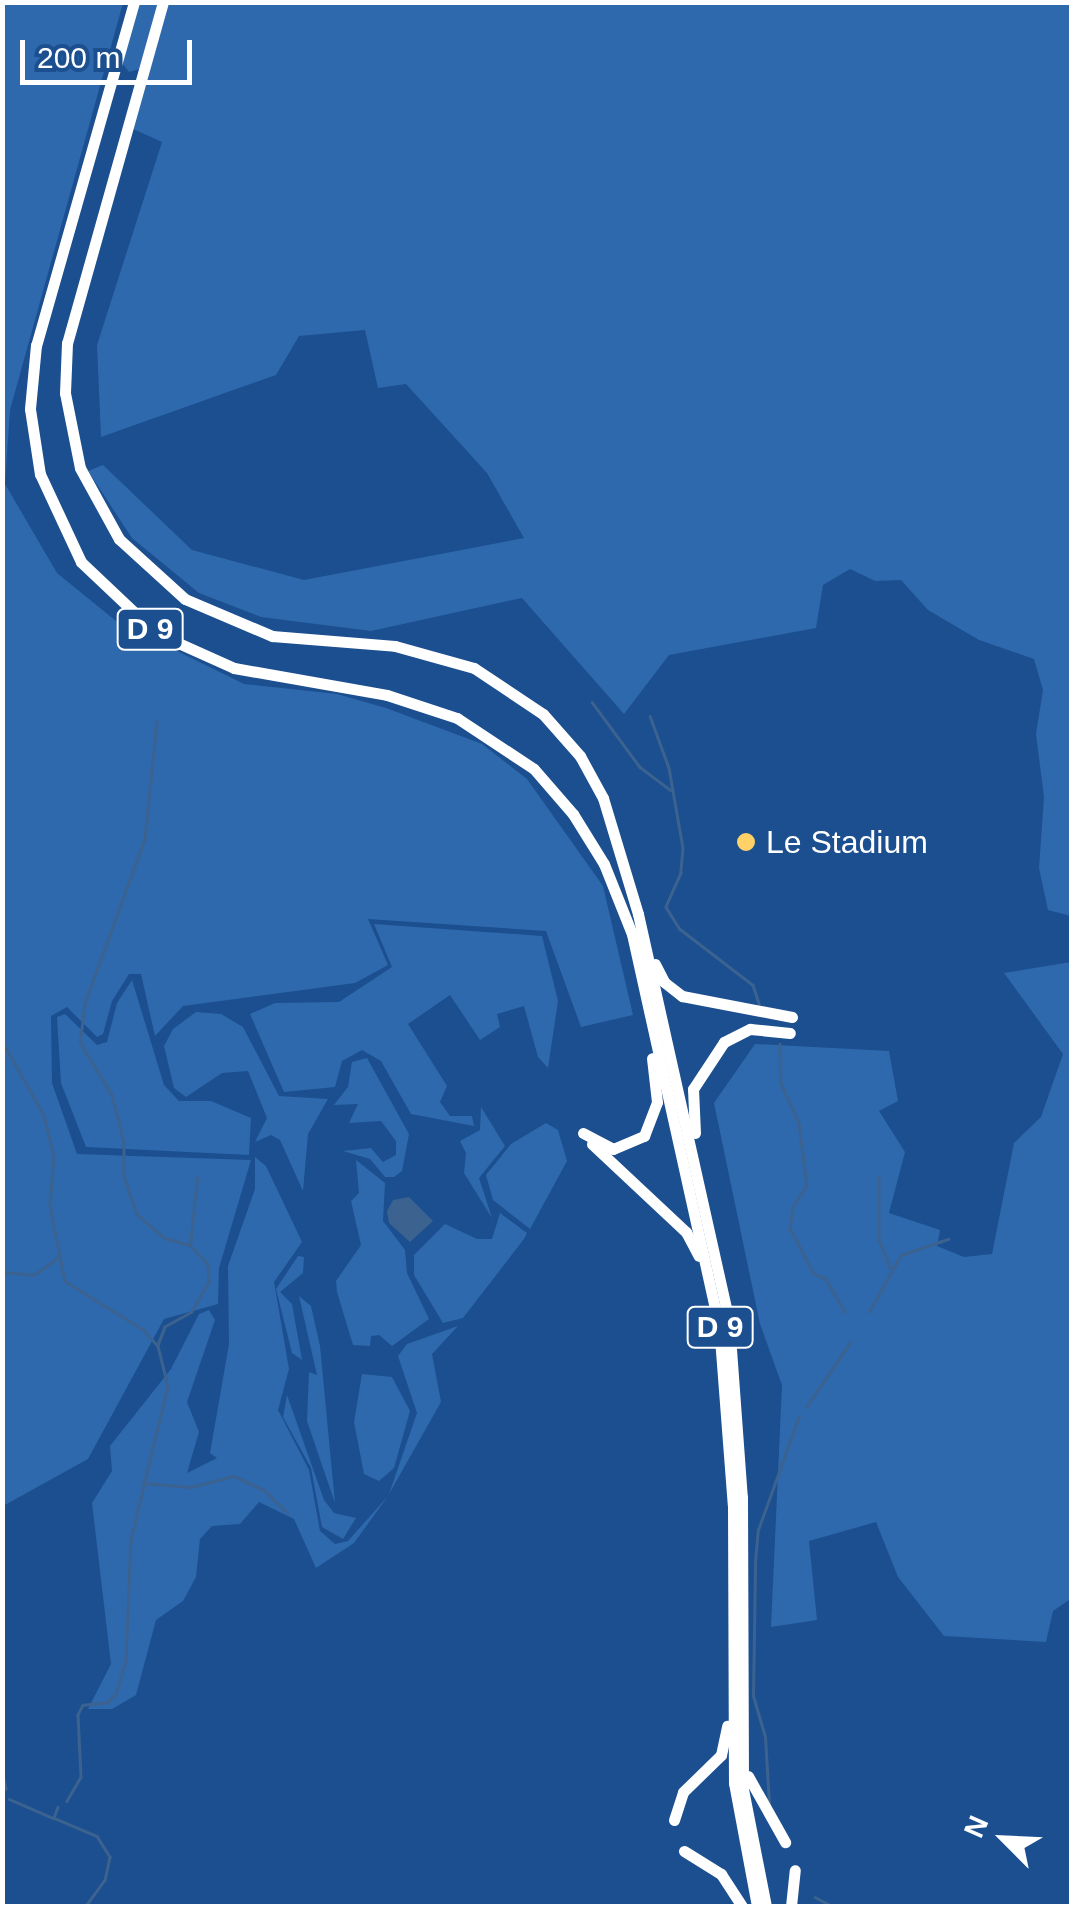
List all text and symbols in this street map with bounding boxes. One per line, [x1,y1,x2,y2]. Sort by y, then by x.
scale bar [25,20,198,82]
text: 200 m [37,41,120,74]
road number: D 9 [115,604,185,654]
place label: Le Stadium [766,823,928,861]
marker: Le Stadium [735,831,757,853]
road number: D 9 [685,1302,755,1352]
north arrow [954,1789,1054,1889]
text: N [958,1811,994,1842]

